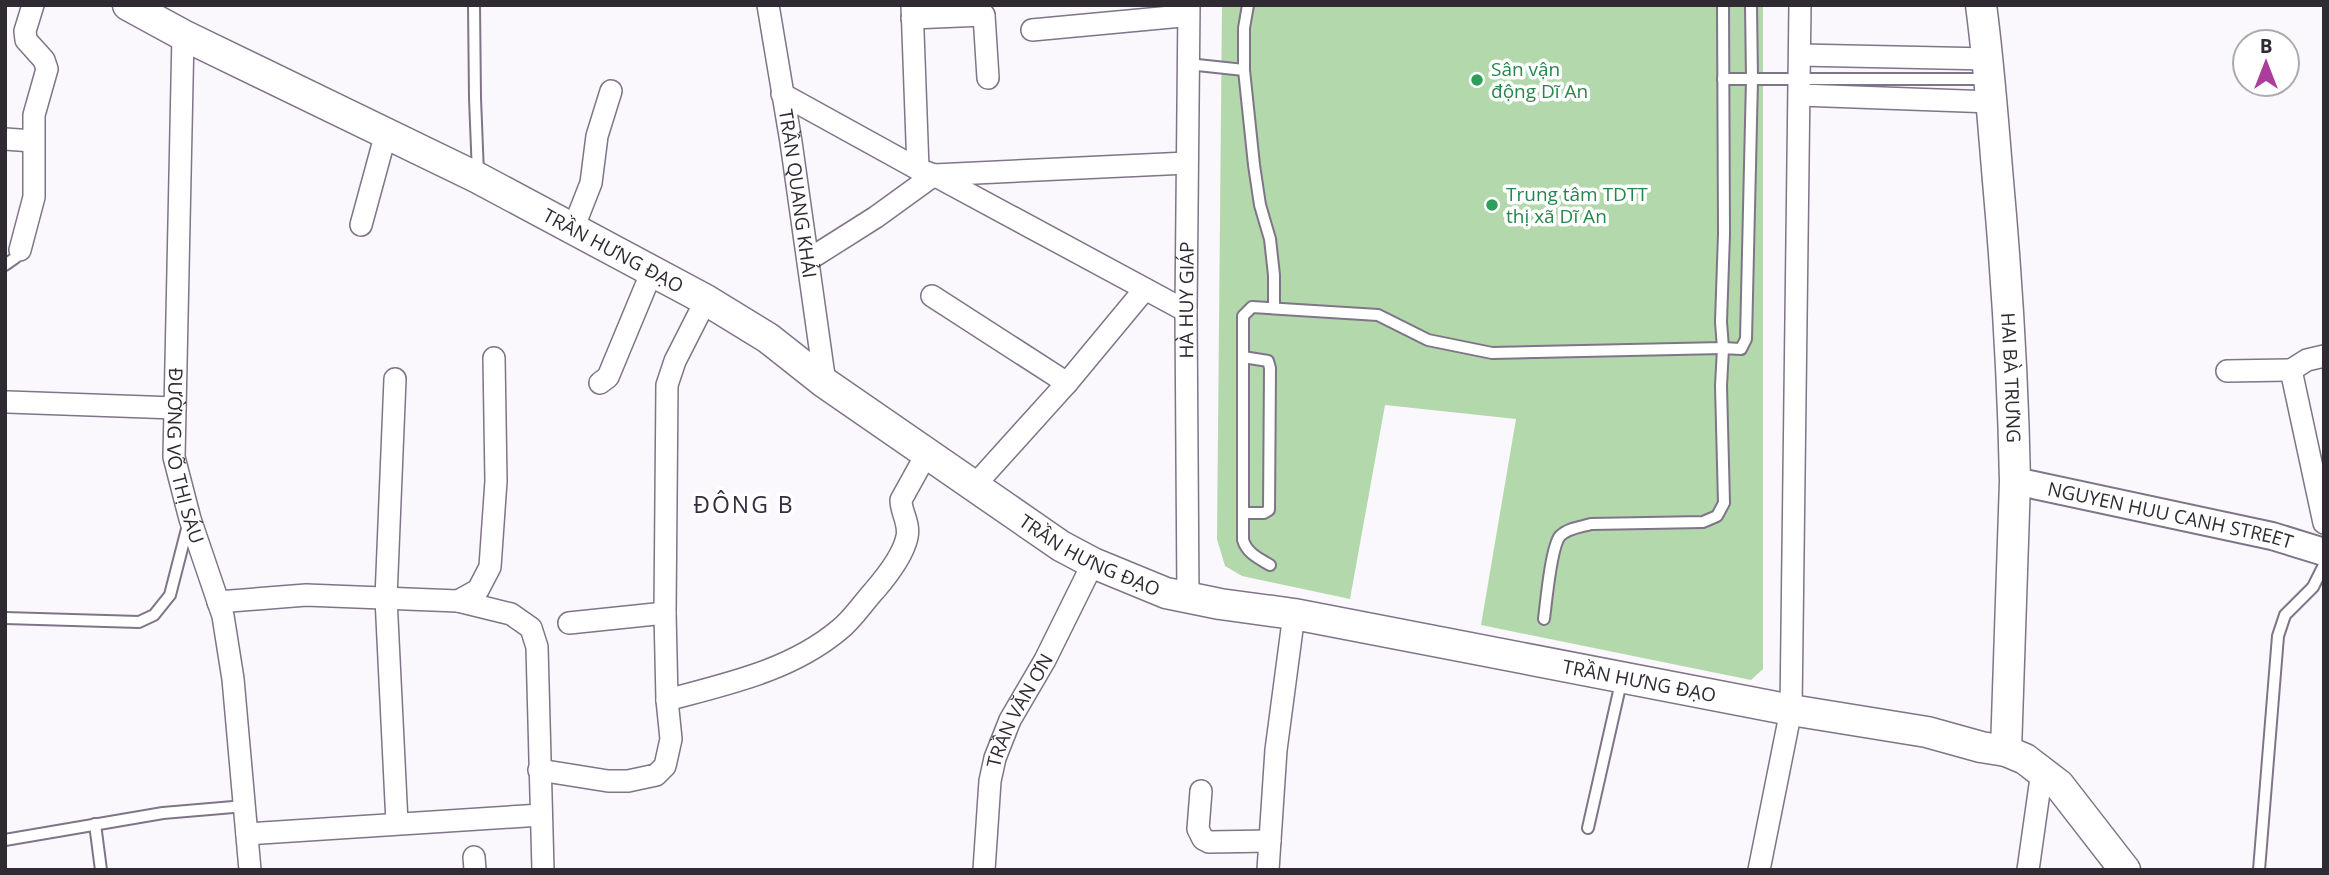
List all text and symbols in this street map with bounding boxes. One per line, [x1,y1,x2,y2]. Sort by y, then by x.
north arrow [2231,28,2301,98]
text: B [2260,33,2272,59]
place label: Sân vận động Dĩ An [1491,56,1588,104]
marker: Sân vận động Dĩ An [1469,72,1485,88]
street label: TRẦN QUANG KHẢI [773,107,823,280]
place label: Trung tâm TDTT thị xã Dĩ An [1506,181,1648,229]
marker: Trung tâm TDTT thị xã Dĩ An [1484,197,1500,213]
street label: TRẦN HƯNG ĐẠO [539,202,688,299]
street label: HÀ HUY GIÁP [1173,241,1200,359]
street label: HAI BÀ TRƯNG [1995,312,2027,443]
street label: ĐƯỜNG VÕ THỊ SÁU [161,367,210,547]
street label: NGUYEN HUU CANH STREET [2045,475,2297,555]
district label: ĐÔNG B [693,488,795,520]
street label: TRẦN HƯNG ĐẠO [1014,508,1164,602]
street label: TRẦN VĂN ƠN [980,649,1059,770]
street label: TRẦN HƯNG ĐẠO [1560,653,1718,708]

